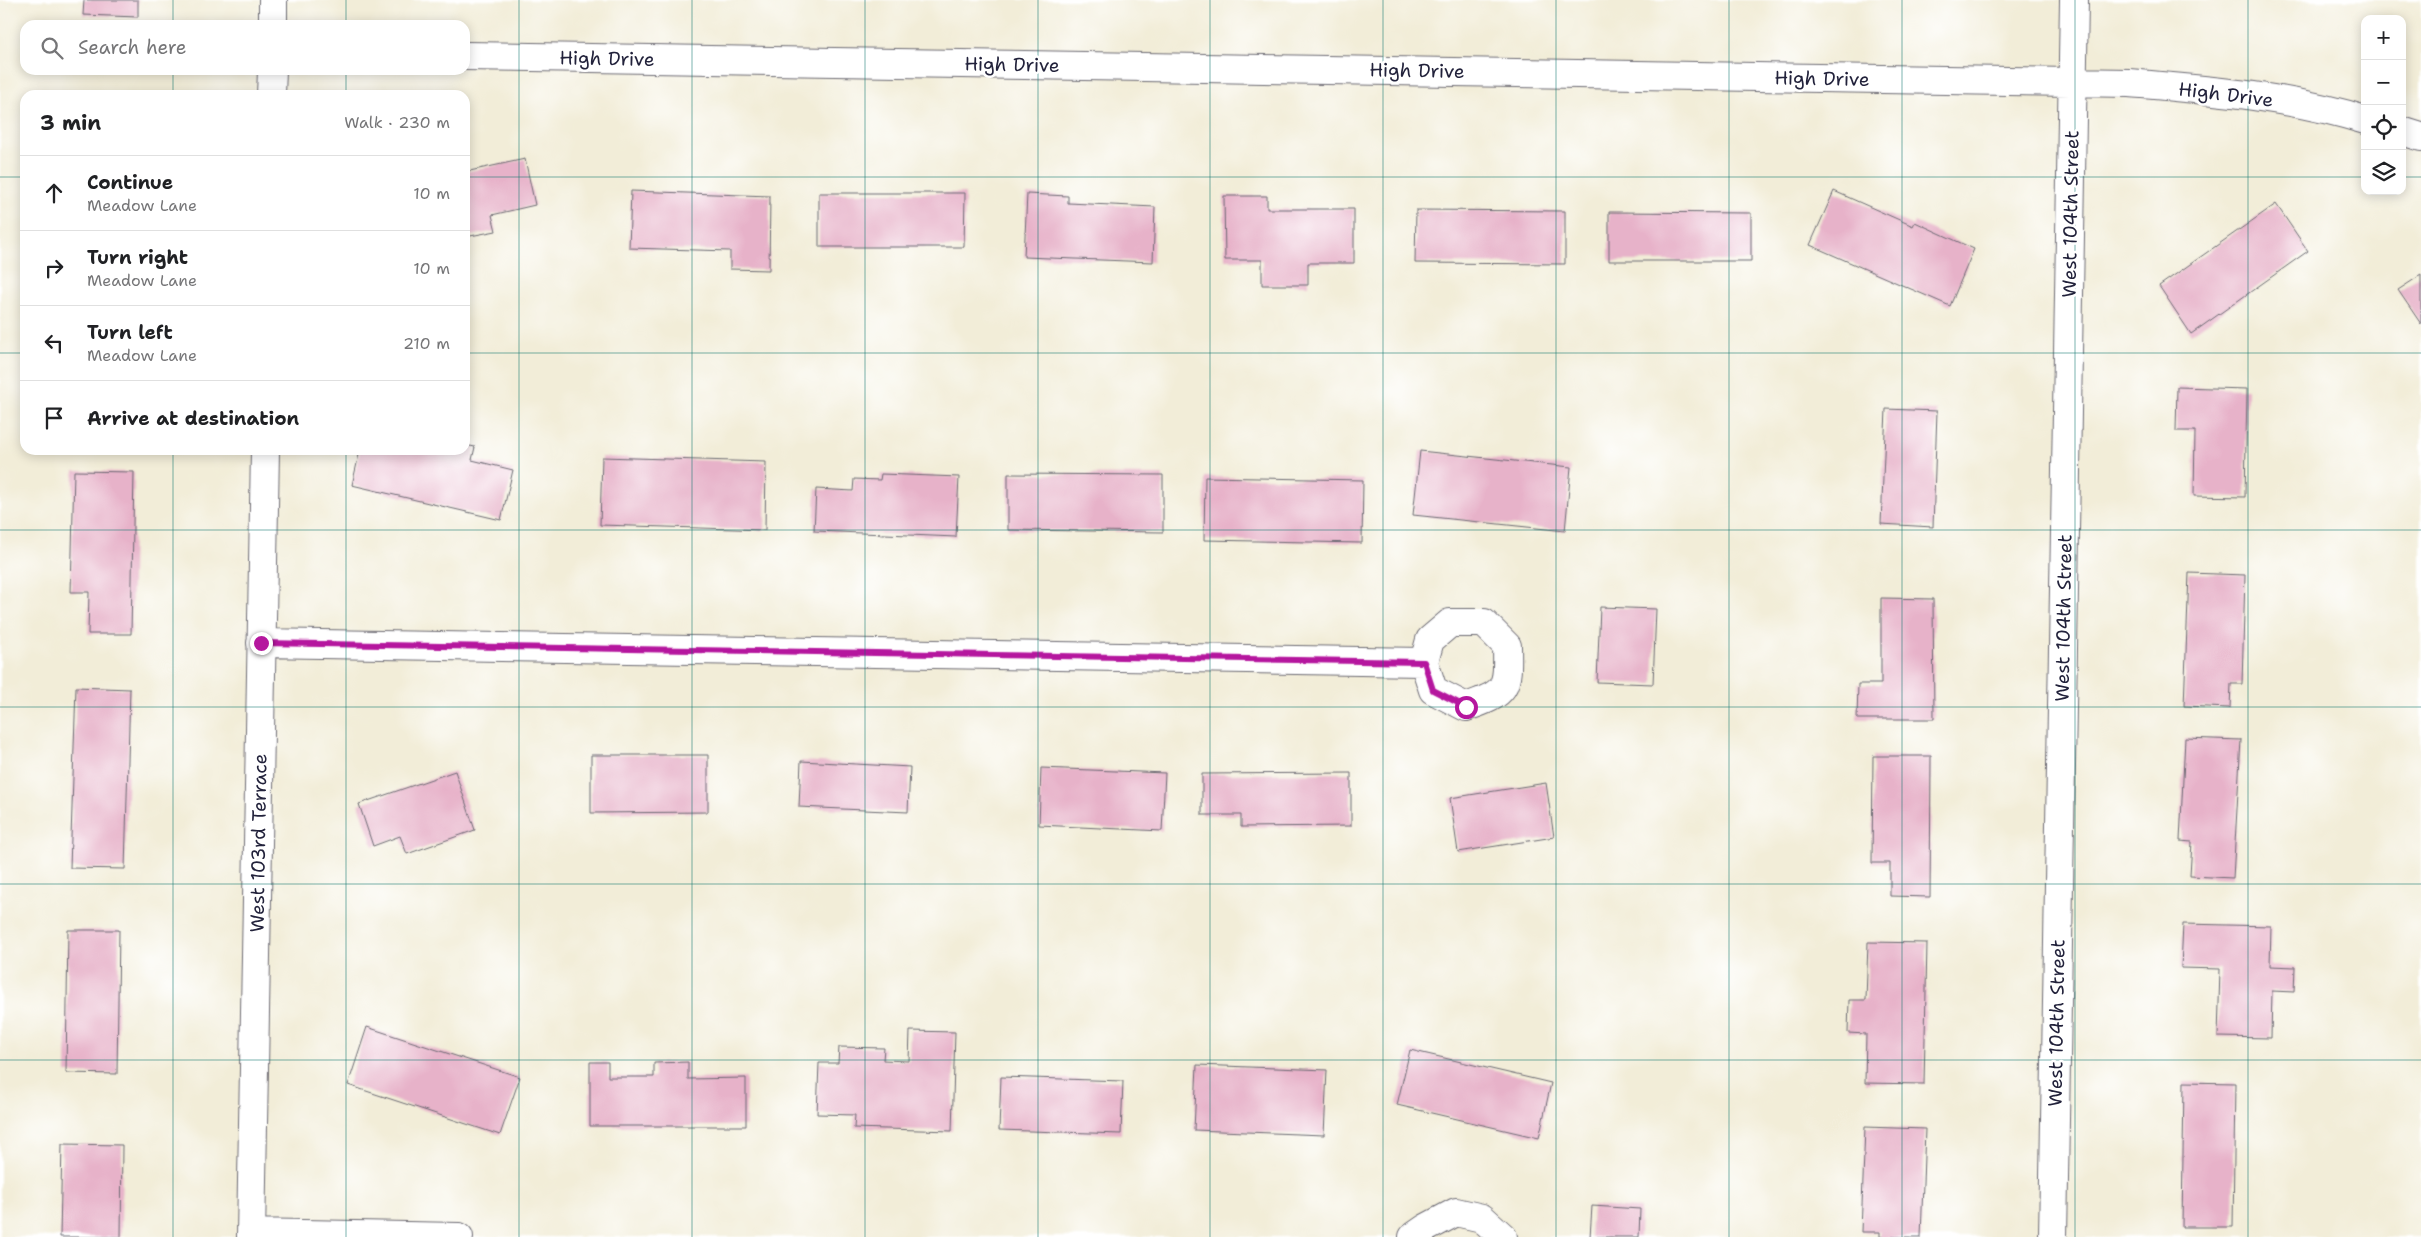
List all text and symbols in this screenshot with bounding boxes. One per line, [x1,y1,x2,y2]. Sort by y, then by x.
map controls [2361,15,2406,195]
button: + [2361,15,2406,60]
search box [20,20,470,75]
icon: search [38,34,66,62]
text: Search here [78,35,187,60]
street label: High Drive [559,45,655,72]
street label: High Drive [964,51,1060,78]
street label: High Drive [1369,57,1465,84]
button: − [2361,60,2406,105]
street label: High Drive [1774,65,1870,92]
street label: High Drive [2177,76,2275,113]
button: locate [2361,105,2406,150]
text: 3 min [40,109,101,137]
text: Walk · 230 m [344,112,450,133]
street label: West 104th Street [2057,130,2084,298]
button: layers [2361,150,2406,195]
text: Continue [87,170,173,195]
icon: ahead [40,179,68,207]
text: 10 m [413,183,450,204]
text: Meadow Lane [87,195,197,216]
text: Turn right [87,245,188,270]
icon: right [40,254,68,282]
text: 10 m [413,258,450,279]
text: Meadow Lane [87,270,197,291]
text: Turn left [87,320,173,345]
icon: left [40,329,68,357]
text: 210 m [403,333,450,354]
text: Meadow Lane [87,345,197,366]
icon: arrive [40,404,68,432]
text: Arrive at destination [87,406,299,431]
street label: West 104th Street [2050,534,2077,702]
route end [250,632,273,655]
route start [1455,696,1478,719]
street label: West 103rd Terrace [244,753,273,933]
street label: West 104th Street [2043,939,2070,1107]

